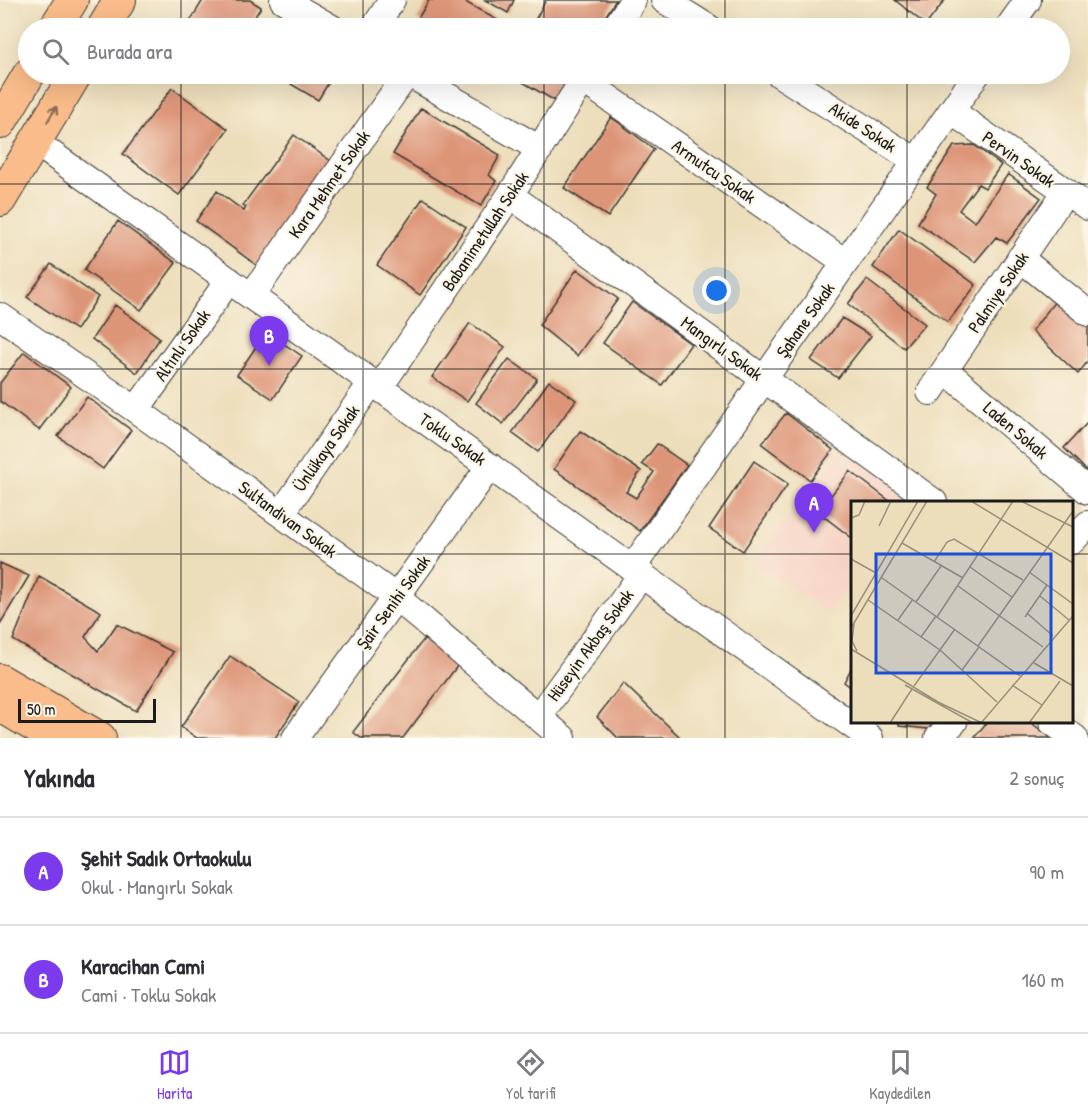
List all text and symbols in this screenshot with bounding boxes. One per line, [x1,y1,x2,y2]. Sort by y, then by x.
search box [18,18,1070,84]
icon: search [39,35,72,68]
text: Burada ara [87,36,172,66]
street label: Akide Sokak [824,96,902,159]
one-way arrow [46,106,58,123]
street label: Kara Mehmet Sokak [282,124,376,243]
street label: Pervin Sokak [978,125,1061,194]
street label: Armutcu Sokak [667,133,761,209]
street label: Babanimetullah Sokak [436,166,535,296]
street label: Palmiye Sokak [962,246,1035,338]
your location [702,276,731,305]
street label: Şahane Sokak [770,277,840,363]
street label: Altınlı Sokak [148,304,216,386]
street label: Mangırlı Sokak [676,310,768,386]
pin: B [250,316,288,366]
street label: Laden Sokak [978,395,1054,465]
street label: Ünlükaya Sokak [287,399,365,496]
street label: Toklu Sokak [414,407,492,472]
street label: Sultandivan Sokak [233,475,343,564]
pin: A [794,484,834,533]
inset map [851,501,1073,723]
street label: Şair Senihi Sokak [350,549,436,654]
street label: Hüseyin Akbaş Sokak [541,583,639,706]
scale bar [18,696,156,724]
text: 50 m [27,698,56,720]
text: Yakında [24,760,94,795]
text: 2 sonuç [1009,764,1064,791]
text: Şehit Sadık Ortaokulu [81,843,251,873]
text: A [39,858,48,885]
text: 90 m [1030,858,1064,885]
text: Okul · Mangırlı Sokak [81,873,233,900]
text: Karacihan Cami [81,951,205,981]
text: B [38,966,49,993]
text: 160 m [1022,966,1064,993]
text: Cami · Toklu Sokak [81,981,216,1008]
tab: Harita [157,1046,192,1104]
tab: Yol tarifi [506,1046,555,1104]
tab: Kaydedilen [869,1046,931,1104]

